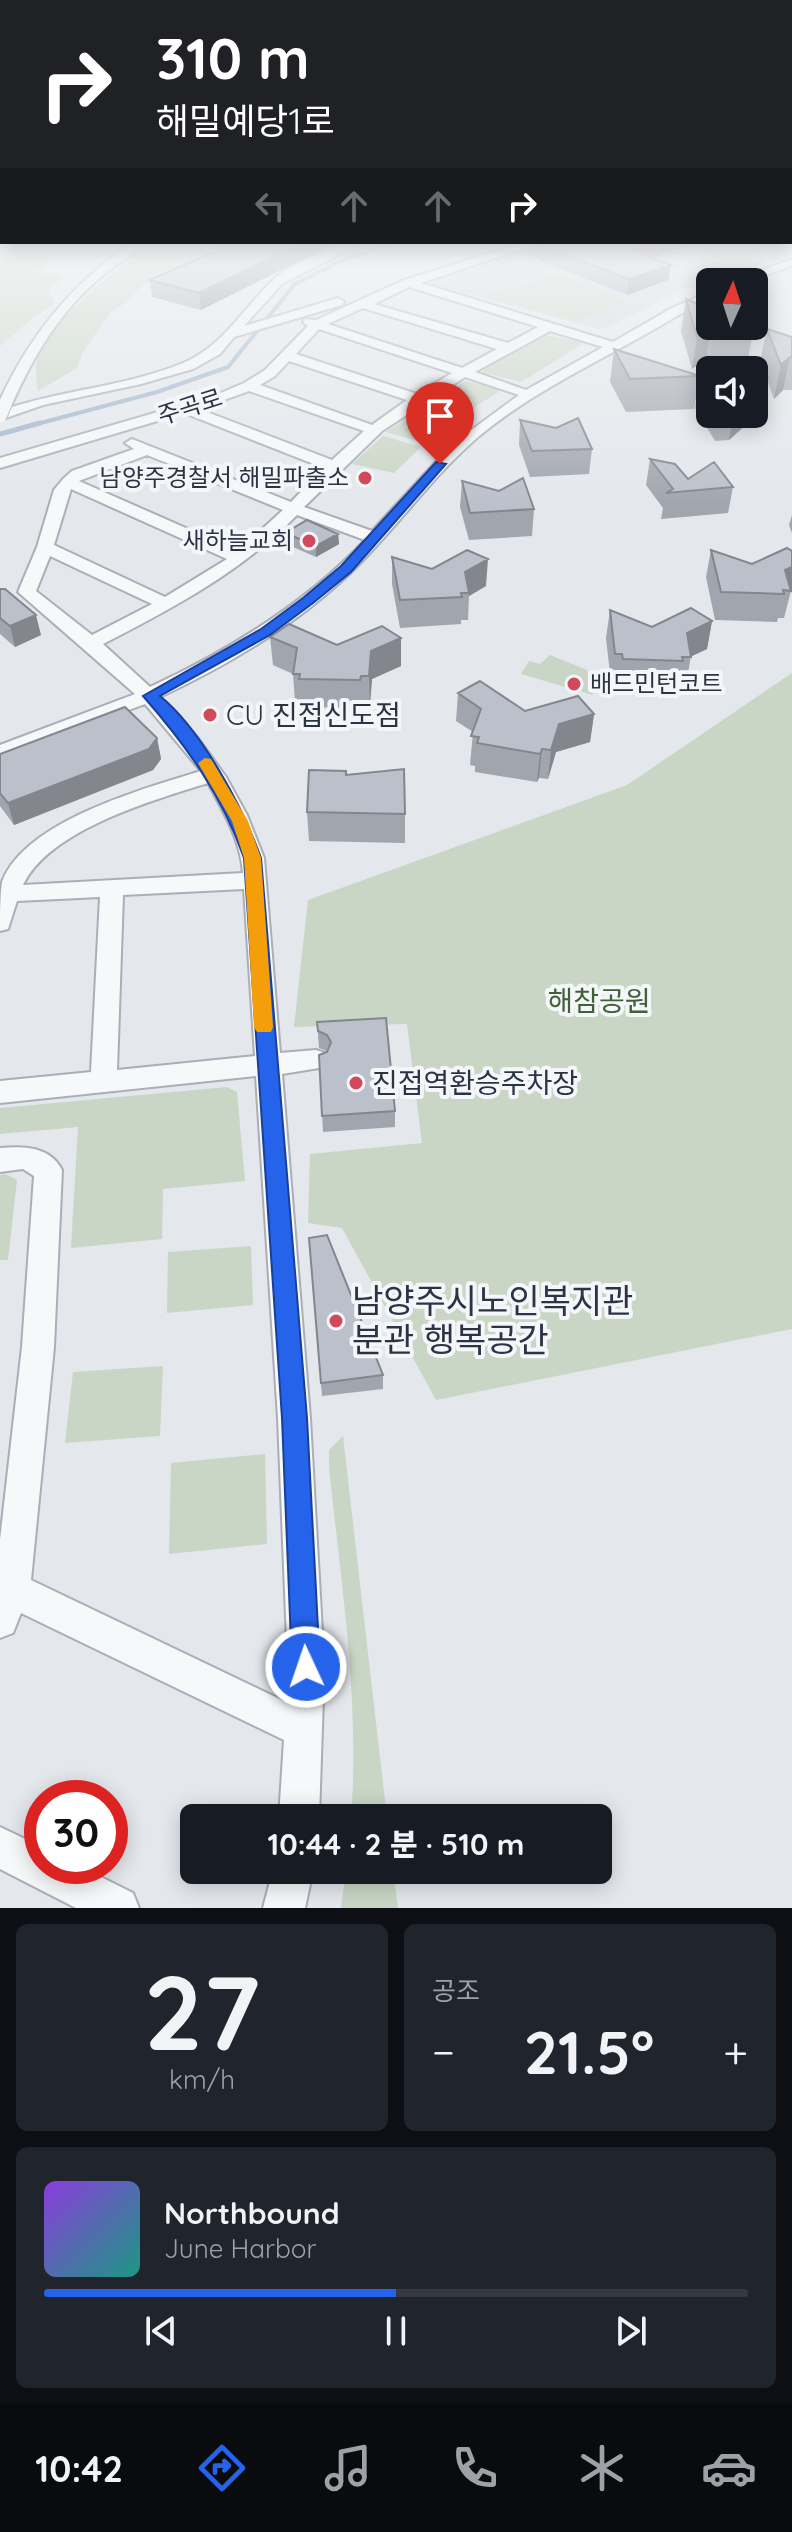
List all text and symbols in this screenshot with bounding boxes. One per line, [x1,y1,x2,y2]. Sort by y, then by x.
text: 310 m [156,23,310,93]
icon: right [24,32,128,136]
text: 해밀예당1로 [156,98,335,143]
icon: left [248,184,292,228]
icon: ahead [332,184,376,228]
icon: ahead [416,184,460,228]
icon: right [500,184,544,228]
north arrow [696,268,768,340]
map controls [696,268,768,428]
button: sound [696,356,768,428]
street label: 주곡로 [154,382,226,431]
pin [406,382,474,464]
icon: arrive [418,394,462,438]
place label: 남양주경찰서 해밀파출소 [100,462,349,492]
marker: 남양주경찰서 해밀파출소 [356,469,374,487]
place label: 새하늘교회 [183,525,293,555]
marker: 새하늘교회 [300,532,318,550]
place label: 배드민턴코트 [590,668,722,698]
marker: 배드민턴코트 [565,675,583,693]
place label: CU 진접신도점 [226,697,401,732]
marker: CU 진접신도점 [201,706,219,724]
park label: 해참공원 [547,983,651,1018]
place label: 진접역환승주차장 [372,1065,578,1100]
marker: 진접역환승주차장 [347,1074,365,1092]
place label: 남양주시노인복지관 분관 행복공간 [352,1279,634,1361]
marker: 남양주시노인복지관 분관 행복공간 [327,1312,345,1330]
position arrow [264,1625,348,1709]
speed limit sign: 30 [24,1780,128,1884]
text: 10:44 · 2 분 · 510 m [268,1825,524,1863]
text: 27 [144,1946,260,2076]
text: 공조 [432,1974,480,2007]
text: 21.5° [524,2014,654,2089]
text: − [432,2024,455,2079]
text: + [723,2024,748,2079]
text: km/h [169,2063,235,2096]
text: Northbound [164,2194,340,2232]
text: June Harbor [164,2232,316,2265]
icon: previous [139,2309,183,2353]
icon: pause [374,2309,418,2353]
icon: next [609,2309,653,2353]
icon: directions [194,2440,250,2496]
icon: music [320,2440,376,2496]
icon: phone [447,2440,503,2496]
icon: climate [574,2440,630,2496]
icon: car [701,2440,757,2496]
text: 10:42 [35,2446,123,2491]

